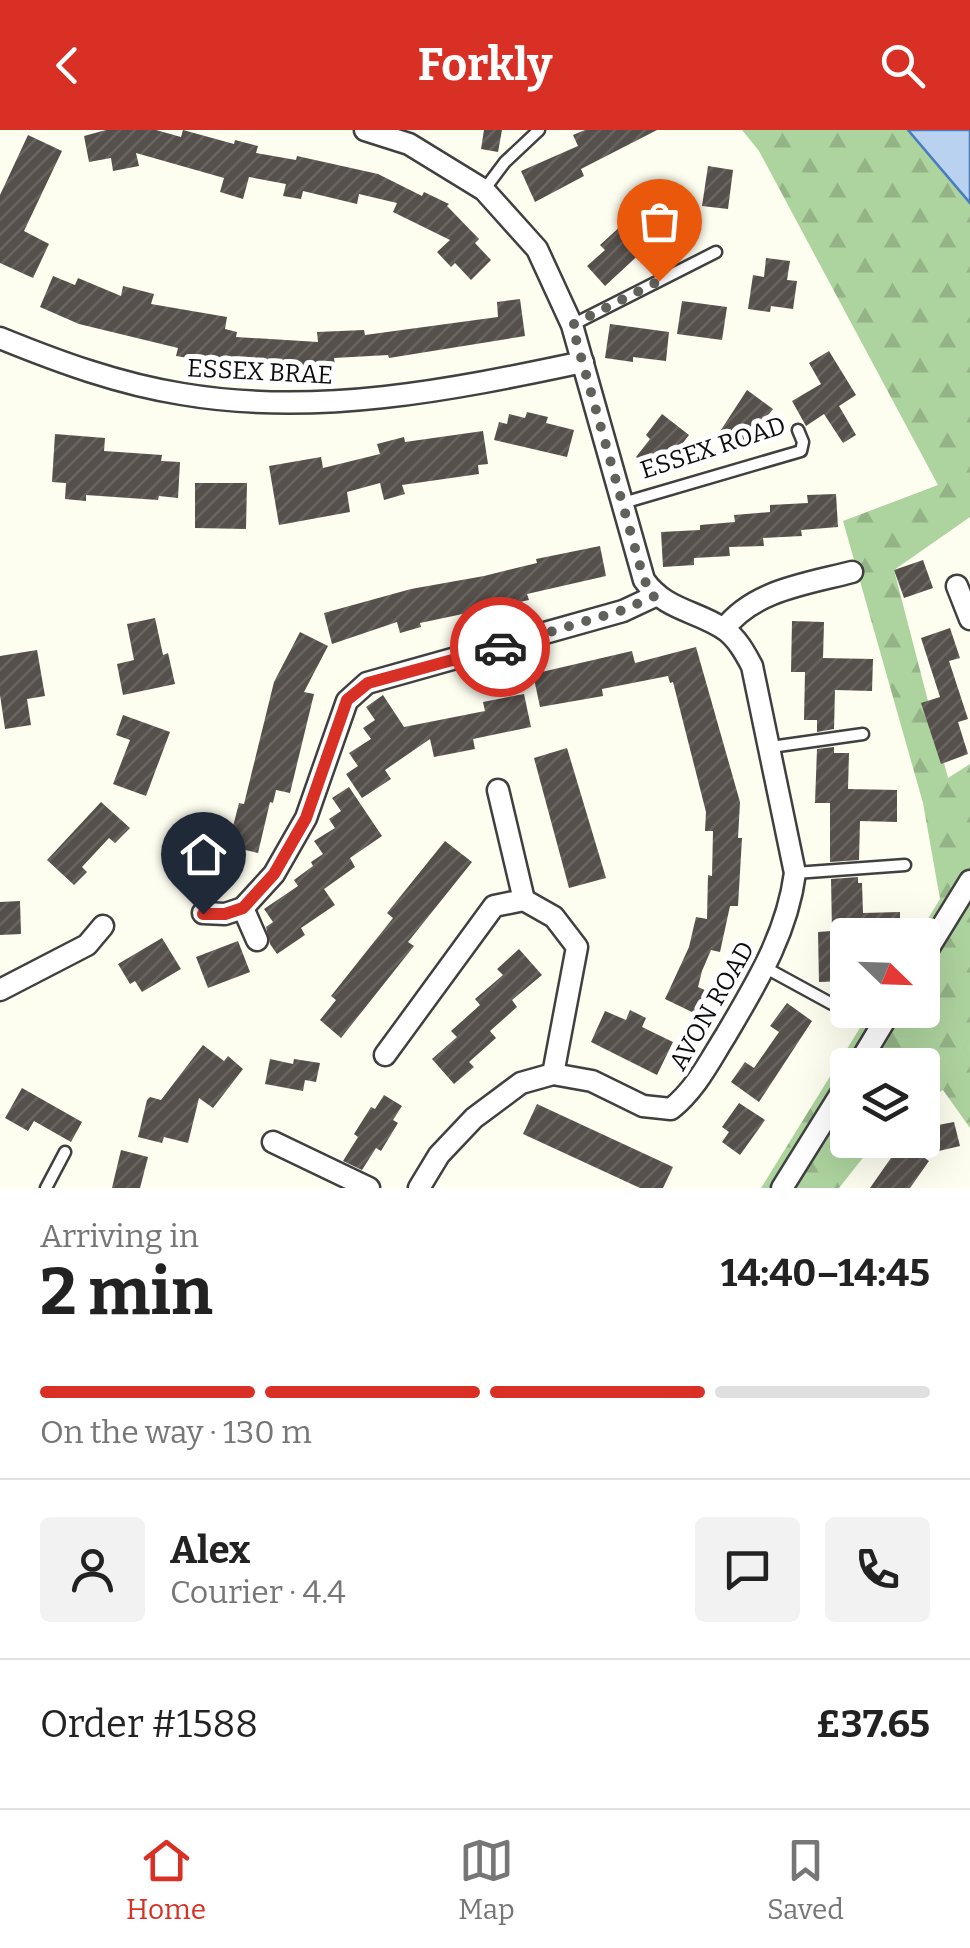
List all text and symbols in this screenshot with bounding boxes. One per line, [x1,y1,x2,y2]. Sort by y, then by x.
icon: back [40,38,95,93]
text: Forkly [418,38,552,92]
icon: search [875,38,930,93]
pin [617,179,702,282]
icon: bag [632,194,687,249]
street label: ESSEX BRAE [186,353,334,391]
street label: ESSEX ROAD [637,410,789,486]
courier [450,597,550,697]
icon: car [473,620,528,675]
pin [161,812,246,915]
icon: home [176,827,231,882]
north arrow [830,918,940,1028]
map controls [830,918,940,1158]
street label: AVON ROAD [663,936,761,1076]
button: layers [830,1048,940,1158]
text: Arriving in [40,1217,199,1255]
text: 14:40–14:45 [721,1250,930,1296]
text: 2 min [40,1253,213,1331]
text: On the way · 130 m [40,1413,312,1451]
button: person [40,1517,145,1622]
button: chat [695,1517,800,1622]
button: phone [825,1517,930,1622]
text: Alex [170,1527,250,1573]
text: Courier · 4.4 [170,1573,346,1611]
text: Order #1588 [40,1701,258,1747]
text: £37.65 [816,1701,930,1747]
tab: Home [126,1833,206,1926]
tab: Map [458,1833,515,1926]
tab: Saved [767,1833,844,1926]

